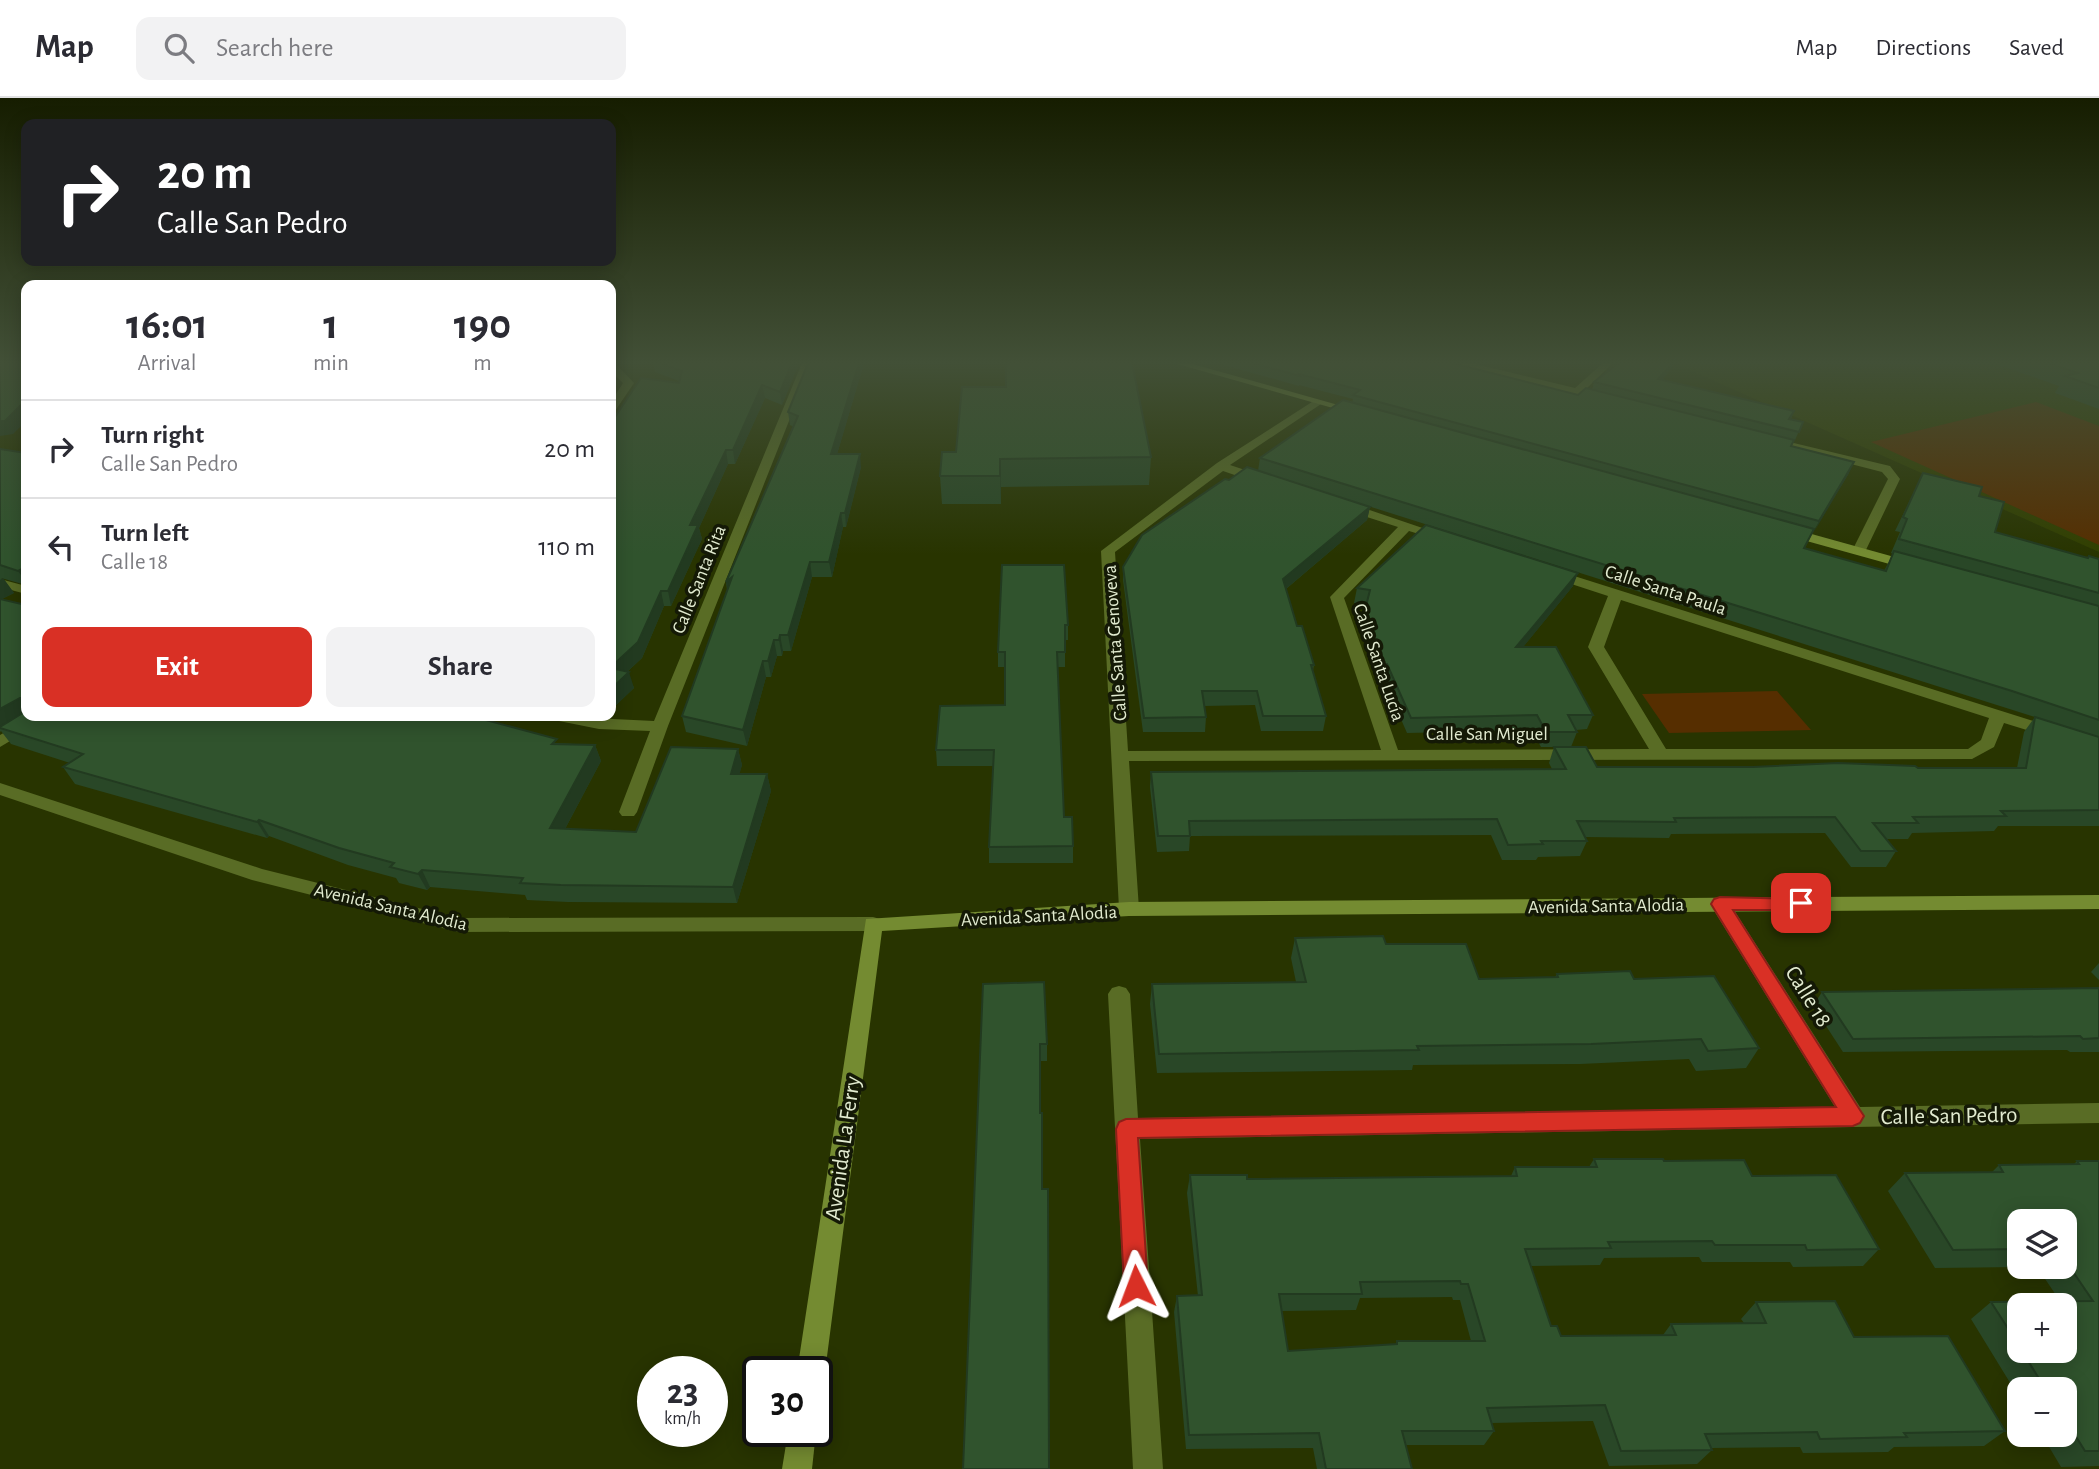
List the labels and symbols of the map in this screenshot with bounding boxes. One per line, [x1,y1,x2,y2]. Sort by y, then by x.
street label: Calle Santa Rita [669,523,730,636]
street label: Calle Santa Paula [1603,562,1729,619]
street label: Calle Santa Genoveva [1101,564,1130,722]
street label: Calle Santa Lucía [1350,601,1408,724]
street label: Calle San Miguel [1426,725,1548,744]
pin [1771,873,1831,933]
street label: Avenida Santa Alodia [312,881,469,934]
street label: Avenida Santa Alodia [1528,896,1685,917]
street label: Avenida Santa Alodia [960,903,1118,930]
street label: Calle 18 [1780,962,1835,1031]
street label: Avenida La Ferry [822,1074,865,1222]
street label: Calle San Pedro [1880,1104,2018,1129]
position arrow [1099,1249,1173,1323]
speed limit sign: 30 [742,1356,833,1447]

